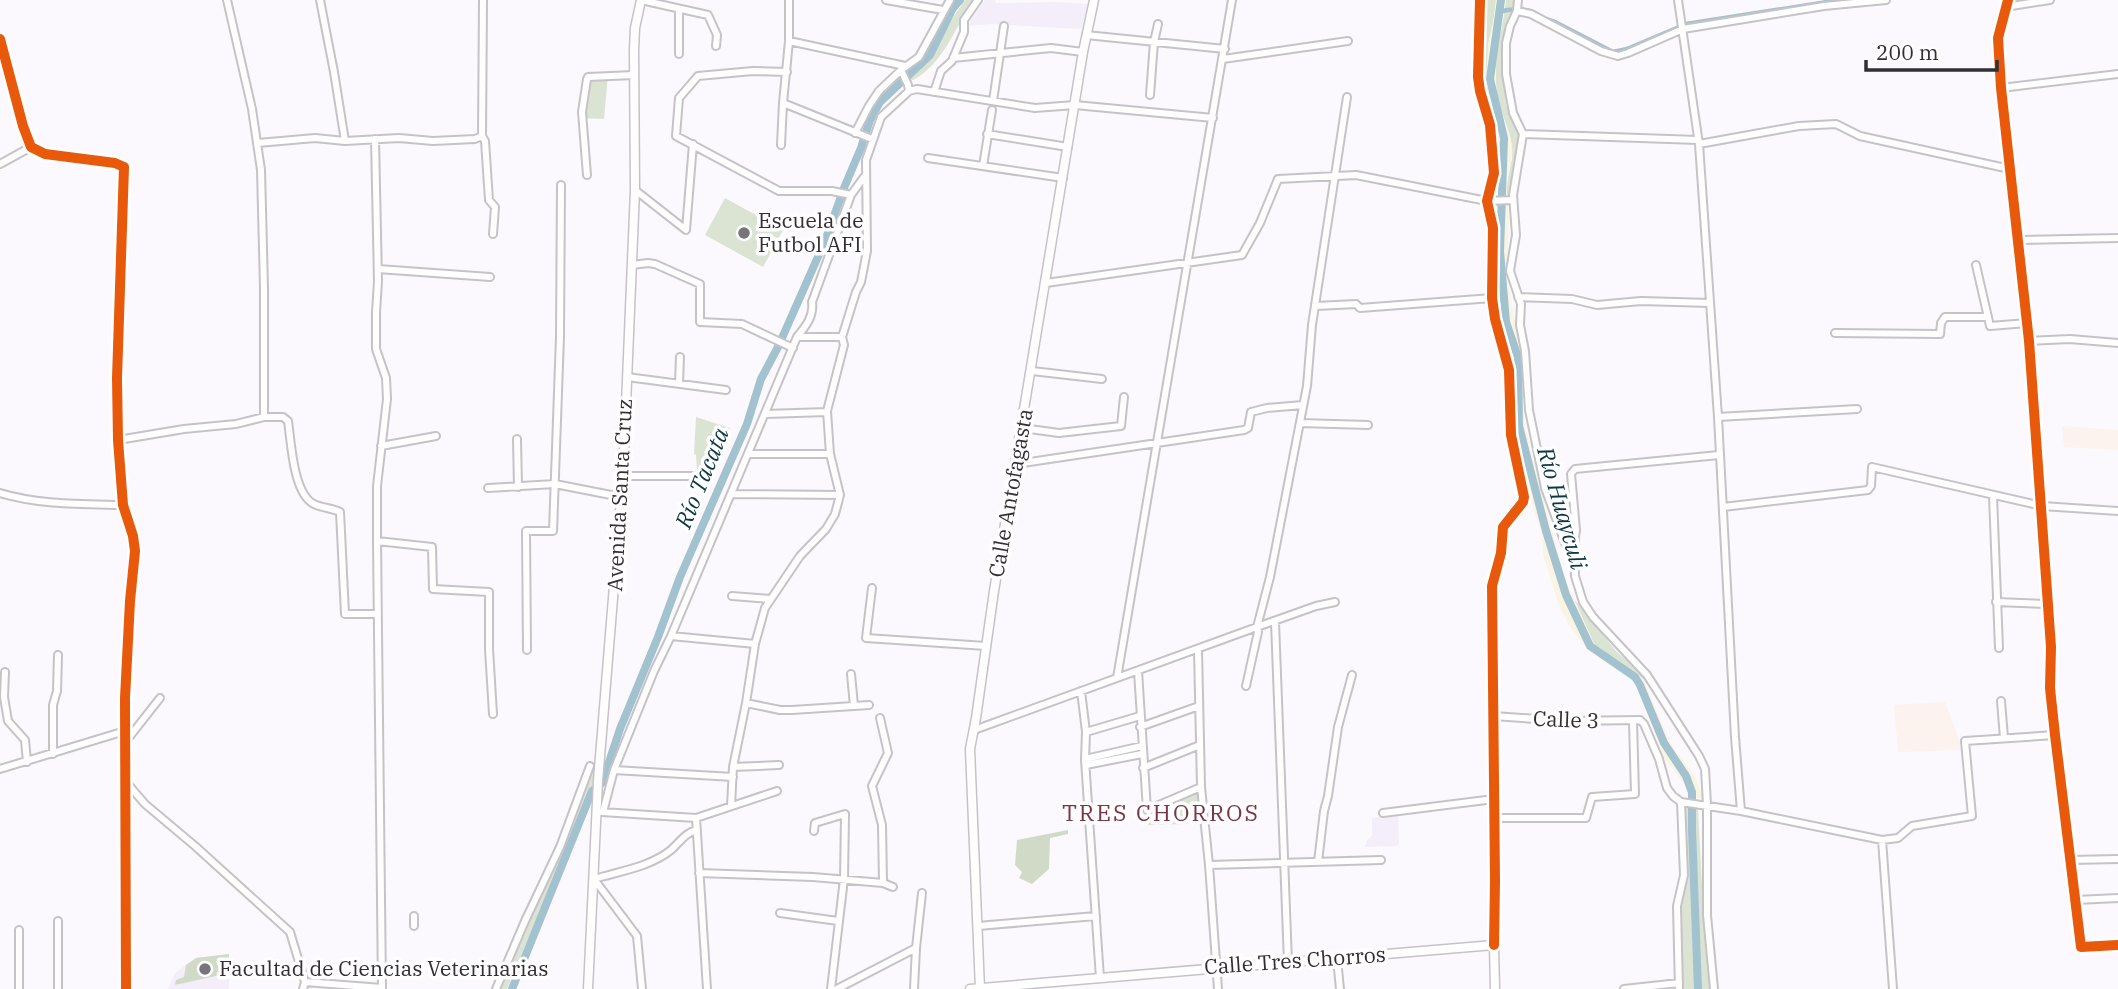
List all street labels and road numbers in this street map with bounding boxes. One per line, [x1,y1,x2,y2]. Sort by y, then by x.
street label: Avenida Santa Cruz [600,398,638,592]
street label: Calle Antofagasta [981,406,1039,579]
street label: Calle 3 [1532,704,1600,734]
street label: Calle Tres Chorros [1203,940,1387,980]

